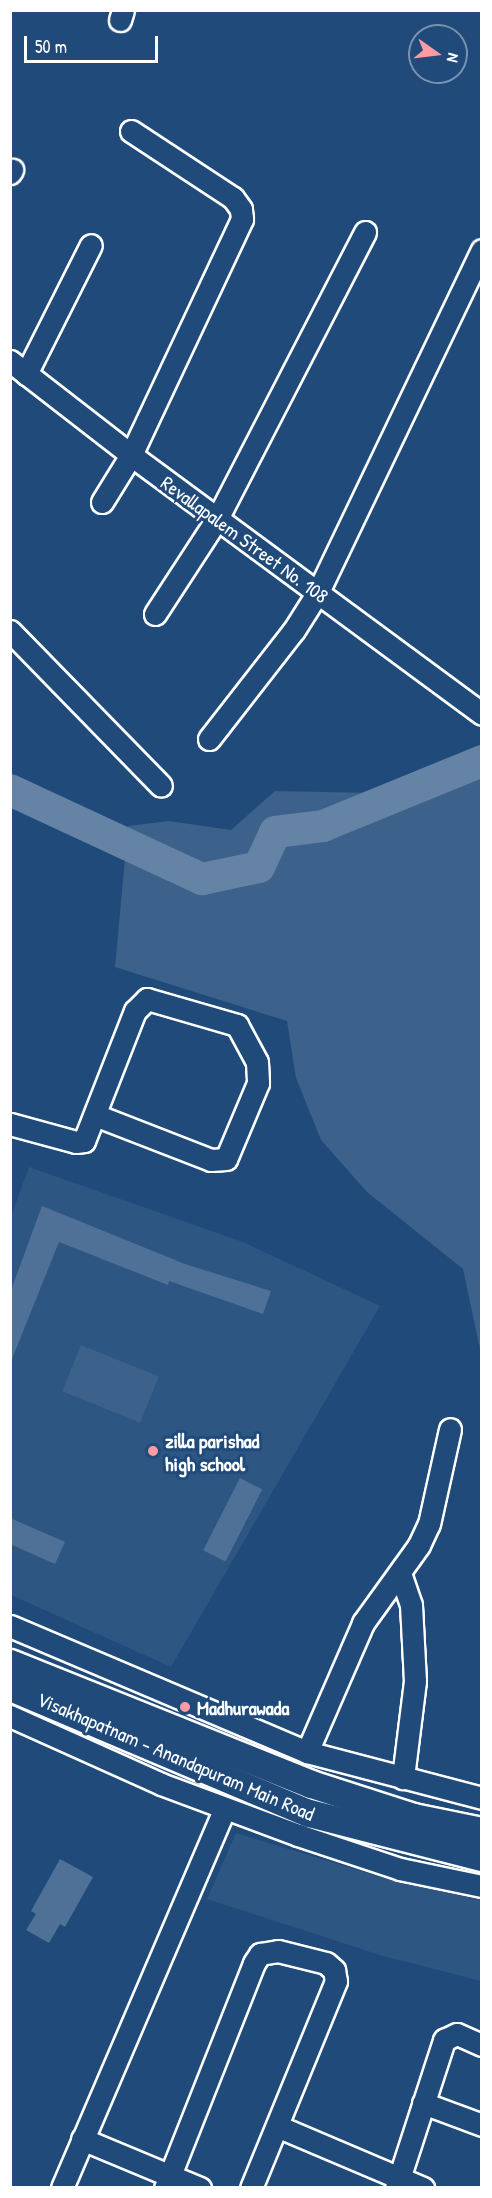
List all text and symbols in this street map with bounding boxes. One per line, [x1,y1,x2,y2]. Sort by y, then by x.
scale bar [27,24,160,62]
north arrow [408,24,468,84]
text: 50 m [35,34,67,59]
text: N [442,51,465,65]
street label: Revallapalem Street No. 108 [157,470,333,608]
place label: zilla parishad high school [165,1428,259,1475]
marker: zilla parishad high school [146,1444,160,1458]
street label: Visakhapatnam - Anandapuram Main Road [34,1687,318,1825]
place label: Madhurawada [197,1695,289,1719]
marker: Madhurawada [178,1700,192,1714]

